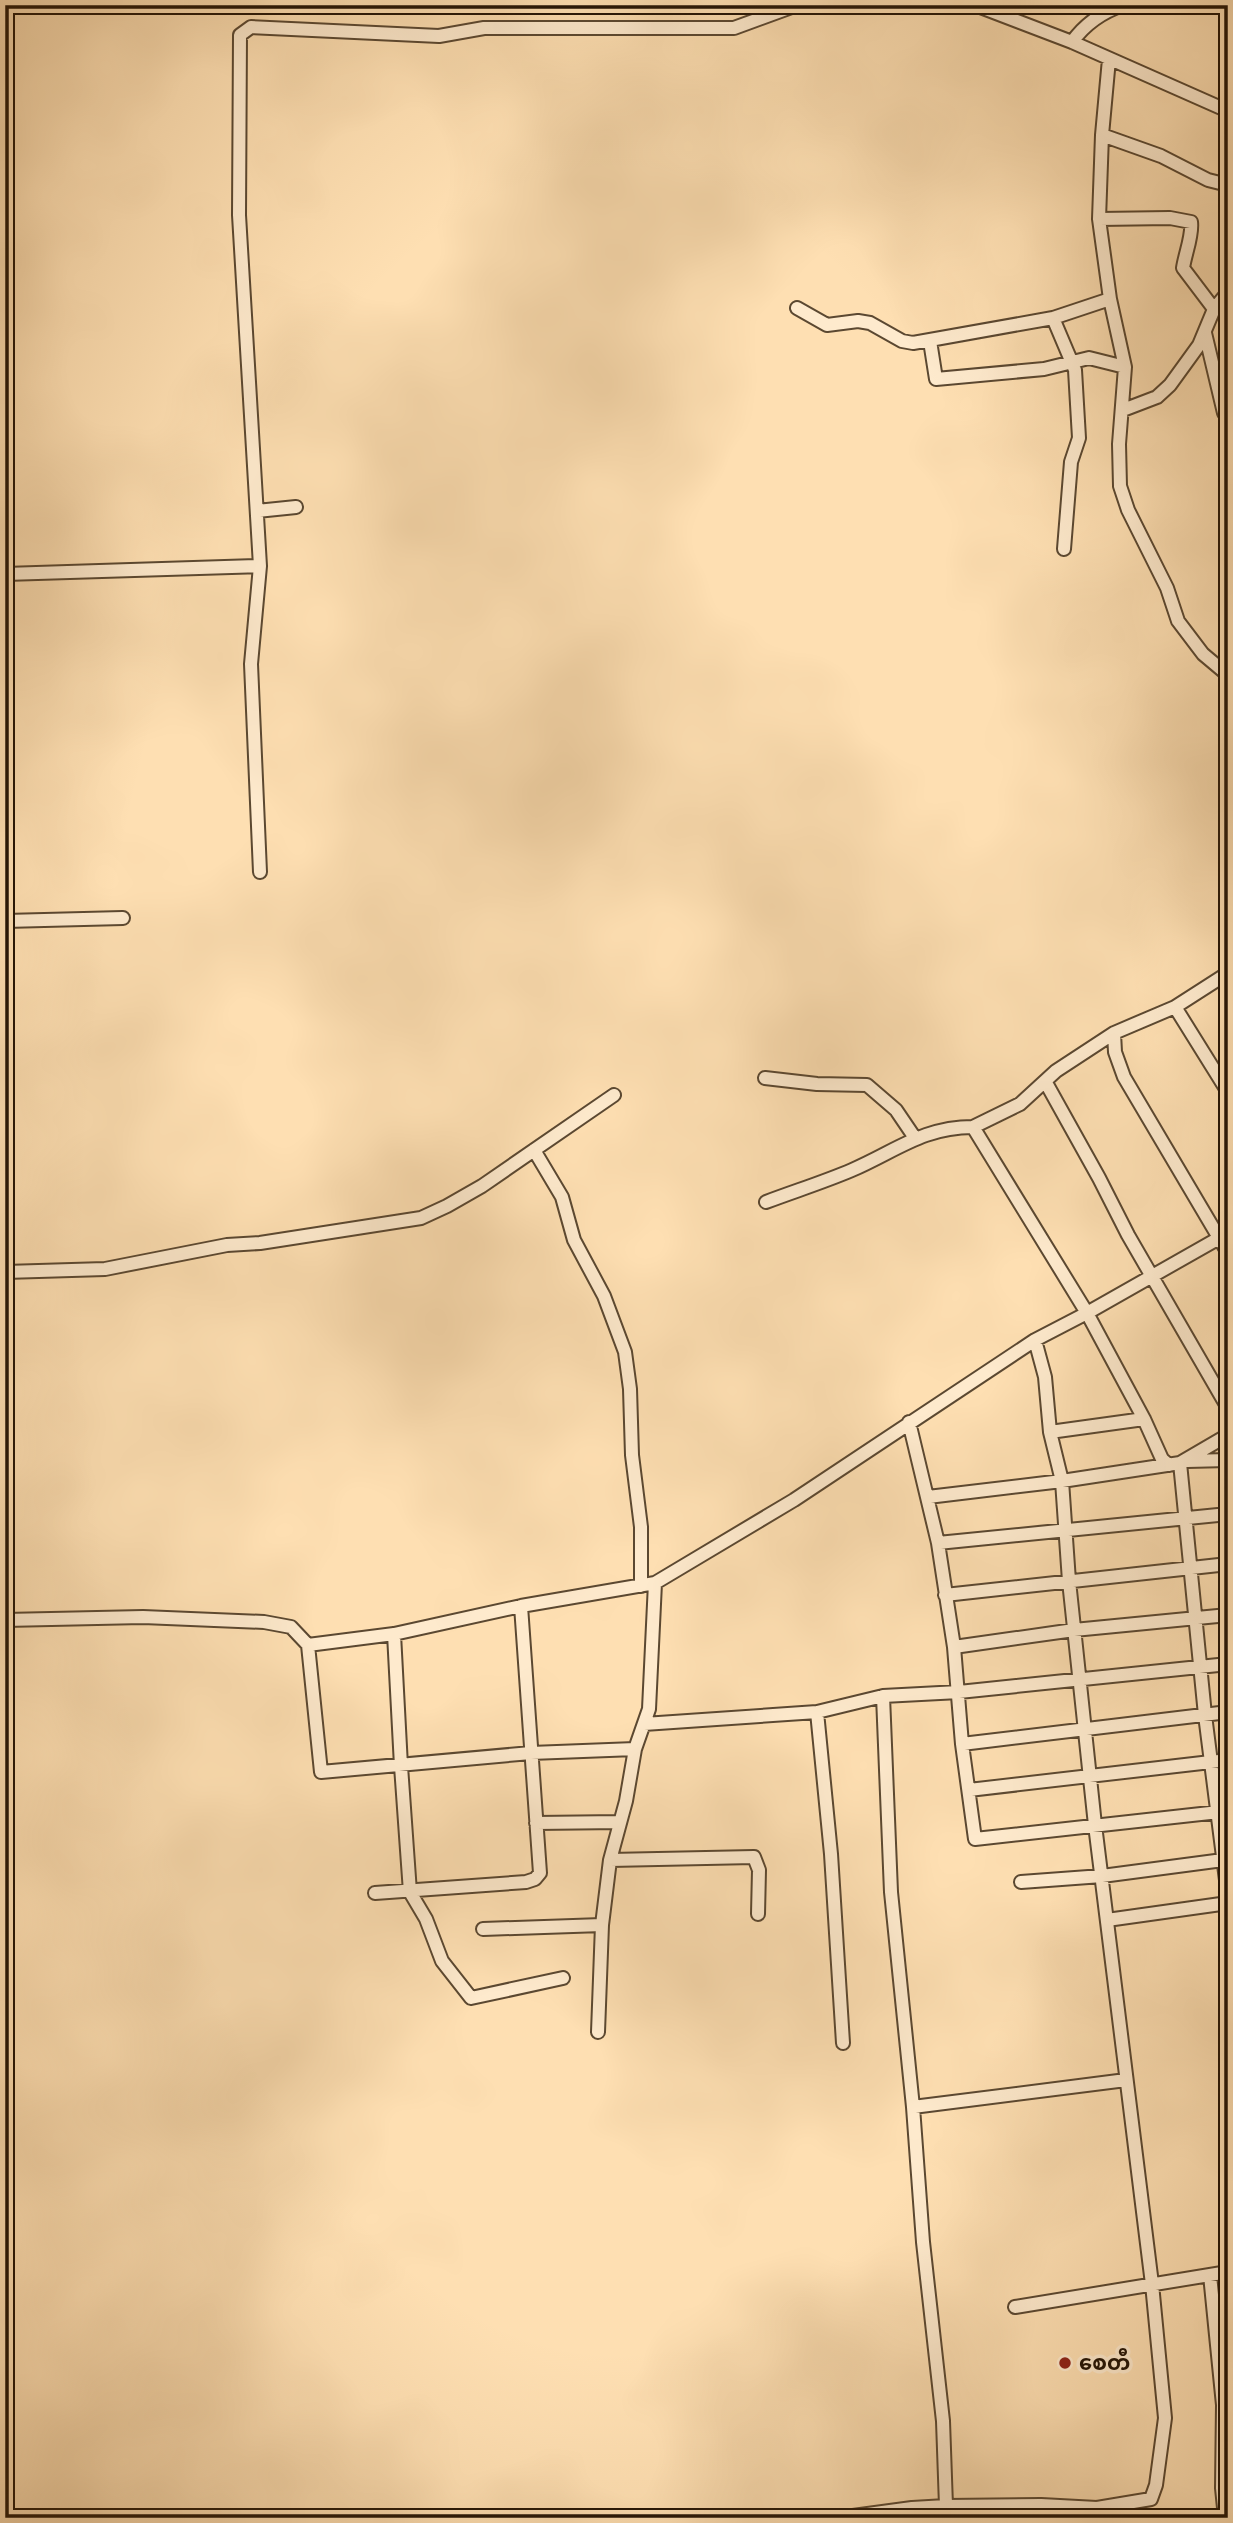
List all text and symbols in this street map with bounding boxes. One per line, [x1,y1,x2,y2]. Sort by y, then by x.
place label: စေတီ [1079,2348,1130,2378]
marker: စေတီ [1057,2355,1073,2371]

